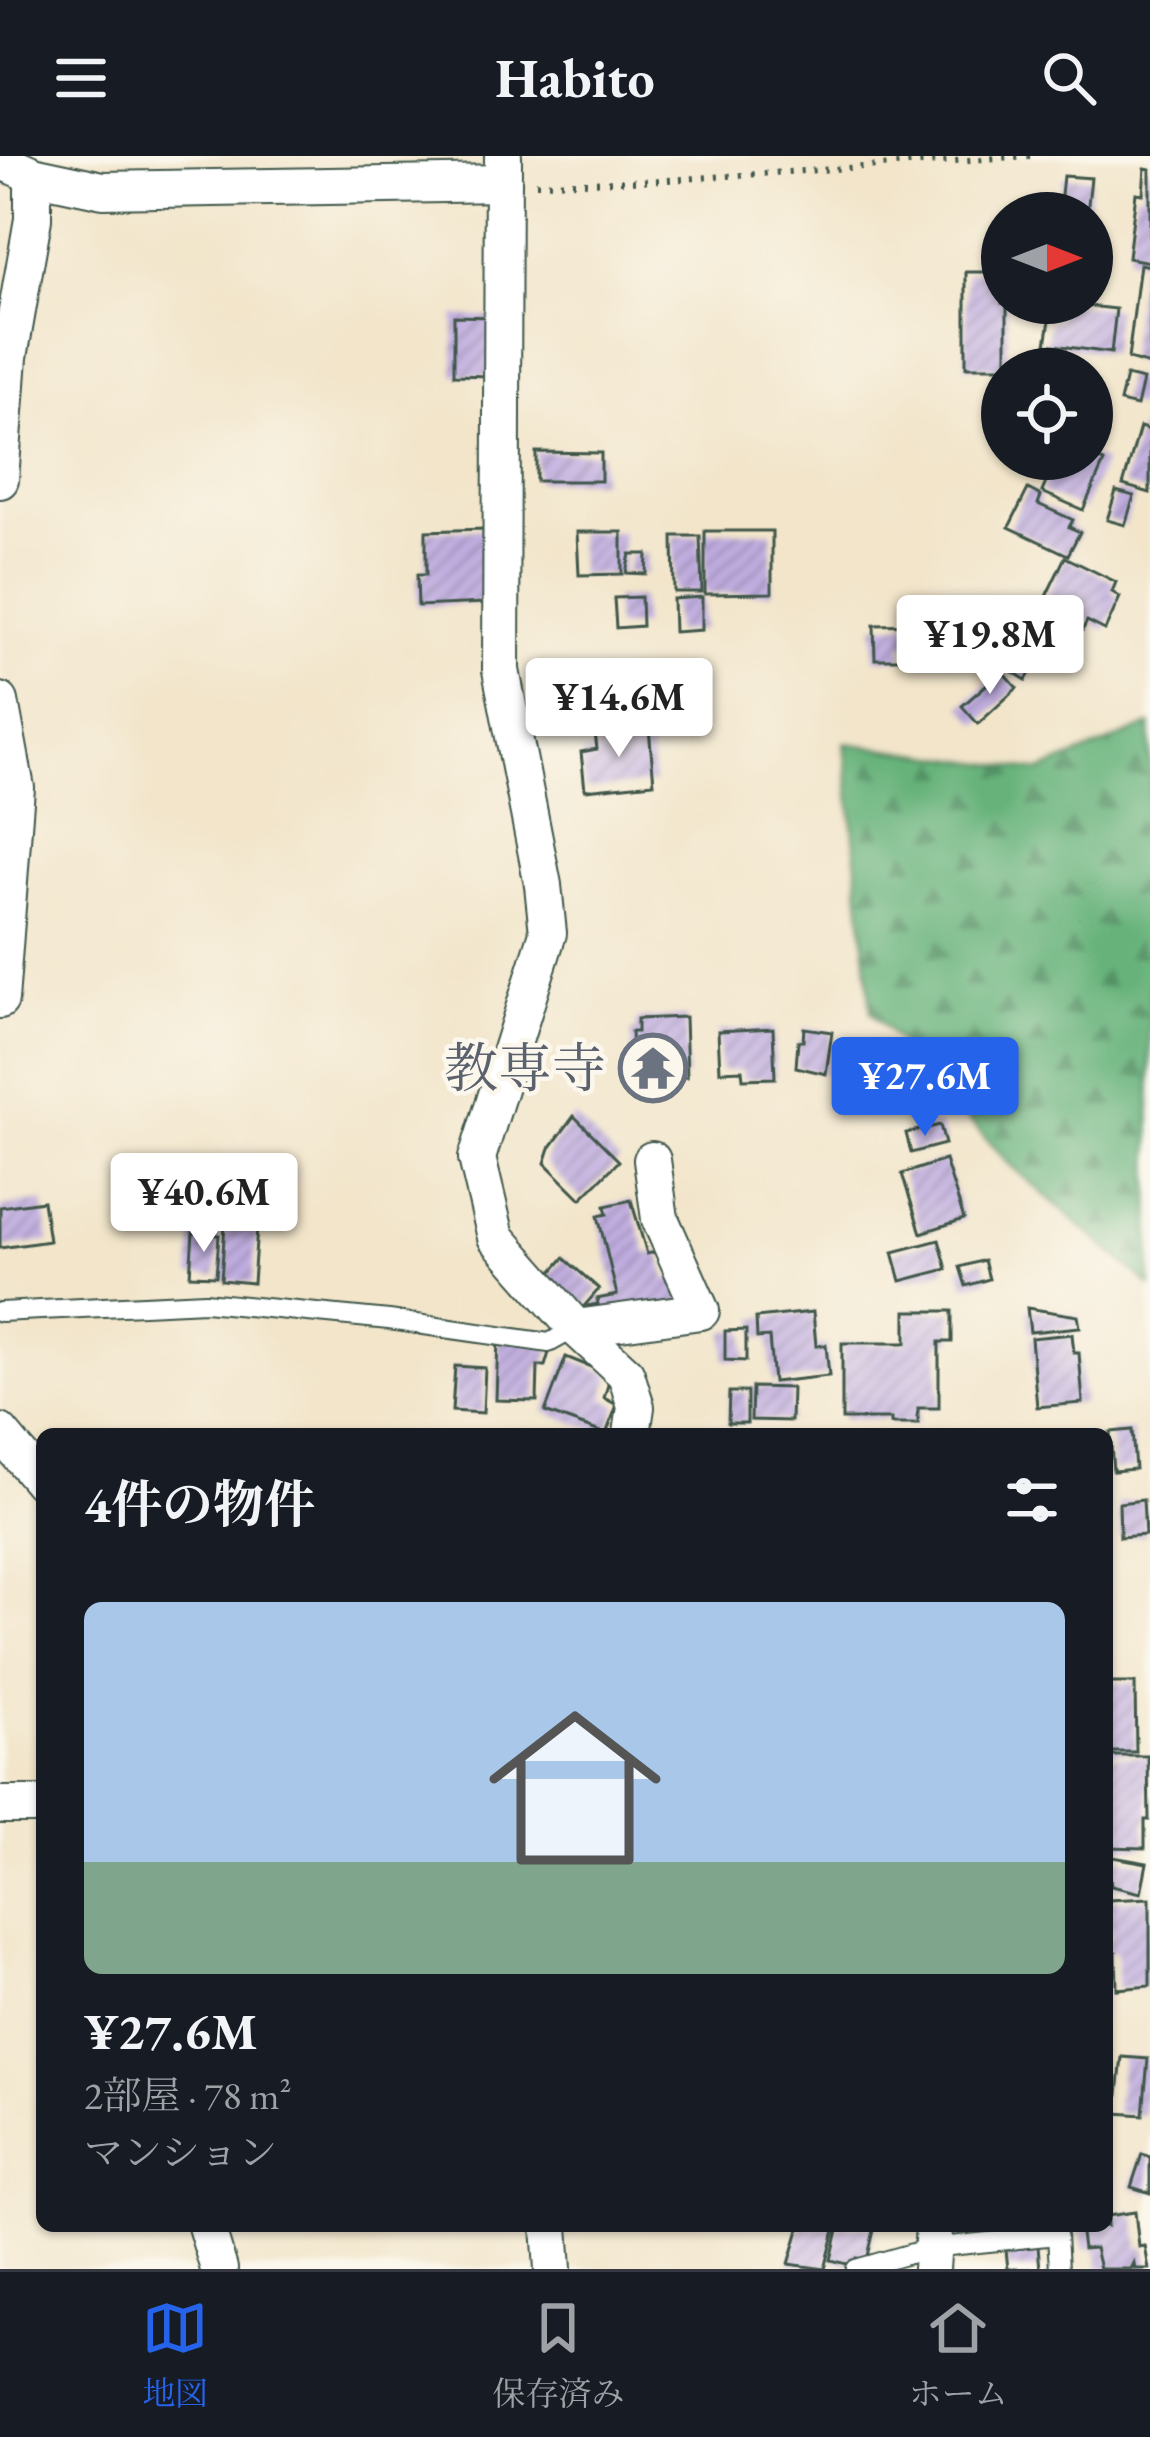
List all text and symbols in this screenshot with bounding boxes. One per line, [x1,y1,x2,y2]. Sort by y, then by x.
text: Habito [495,43,655,113]
icon: menu [48,45,114,111]
icon: search [1036,45,1102,111]
north arrow [981,192,1113,324]
map controls [981,192,1113,480]
button: locate [981,348,1113,480]
pin: ¥19.8M [892,595,1088,697]
text: ¥19.8M [924,608,1056,659]
pin: ¥14.6M [521,658,717,760]
text: ¥14.6M [553,671,685,722]
place label: 教専寺 [444,1033,606,1103]
temple icon: 教専寺 [618,1033,688,1103]
pin: ¥27.6M [827,1037,1023,1139]
text: ¥27.6M [859,1050,991,1101]
pin: ¥40.6M [106,1153,302,1255]
text: ¥40.6M [138,1166,270,1217]
icon: filters [999,1467,1065,1533]
text: 4件の物件 [84,1471,315,1537]
icon: home [467,1680,683,1896]
text: ¥27.6M [84,1998,258,2064]
text: 2部屋 · 78 m² [84,2070,291,2121]
text: マンション [84,2127,277,2178]
tab: 地図 [142,2295,208,2415]
tab: 保存済み [492,2295,624,2415]
tab: ホーム [909,2295,1008,2415]

